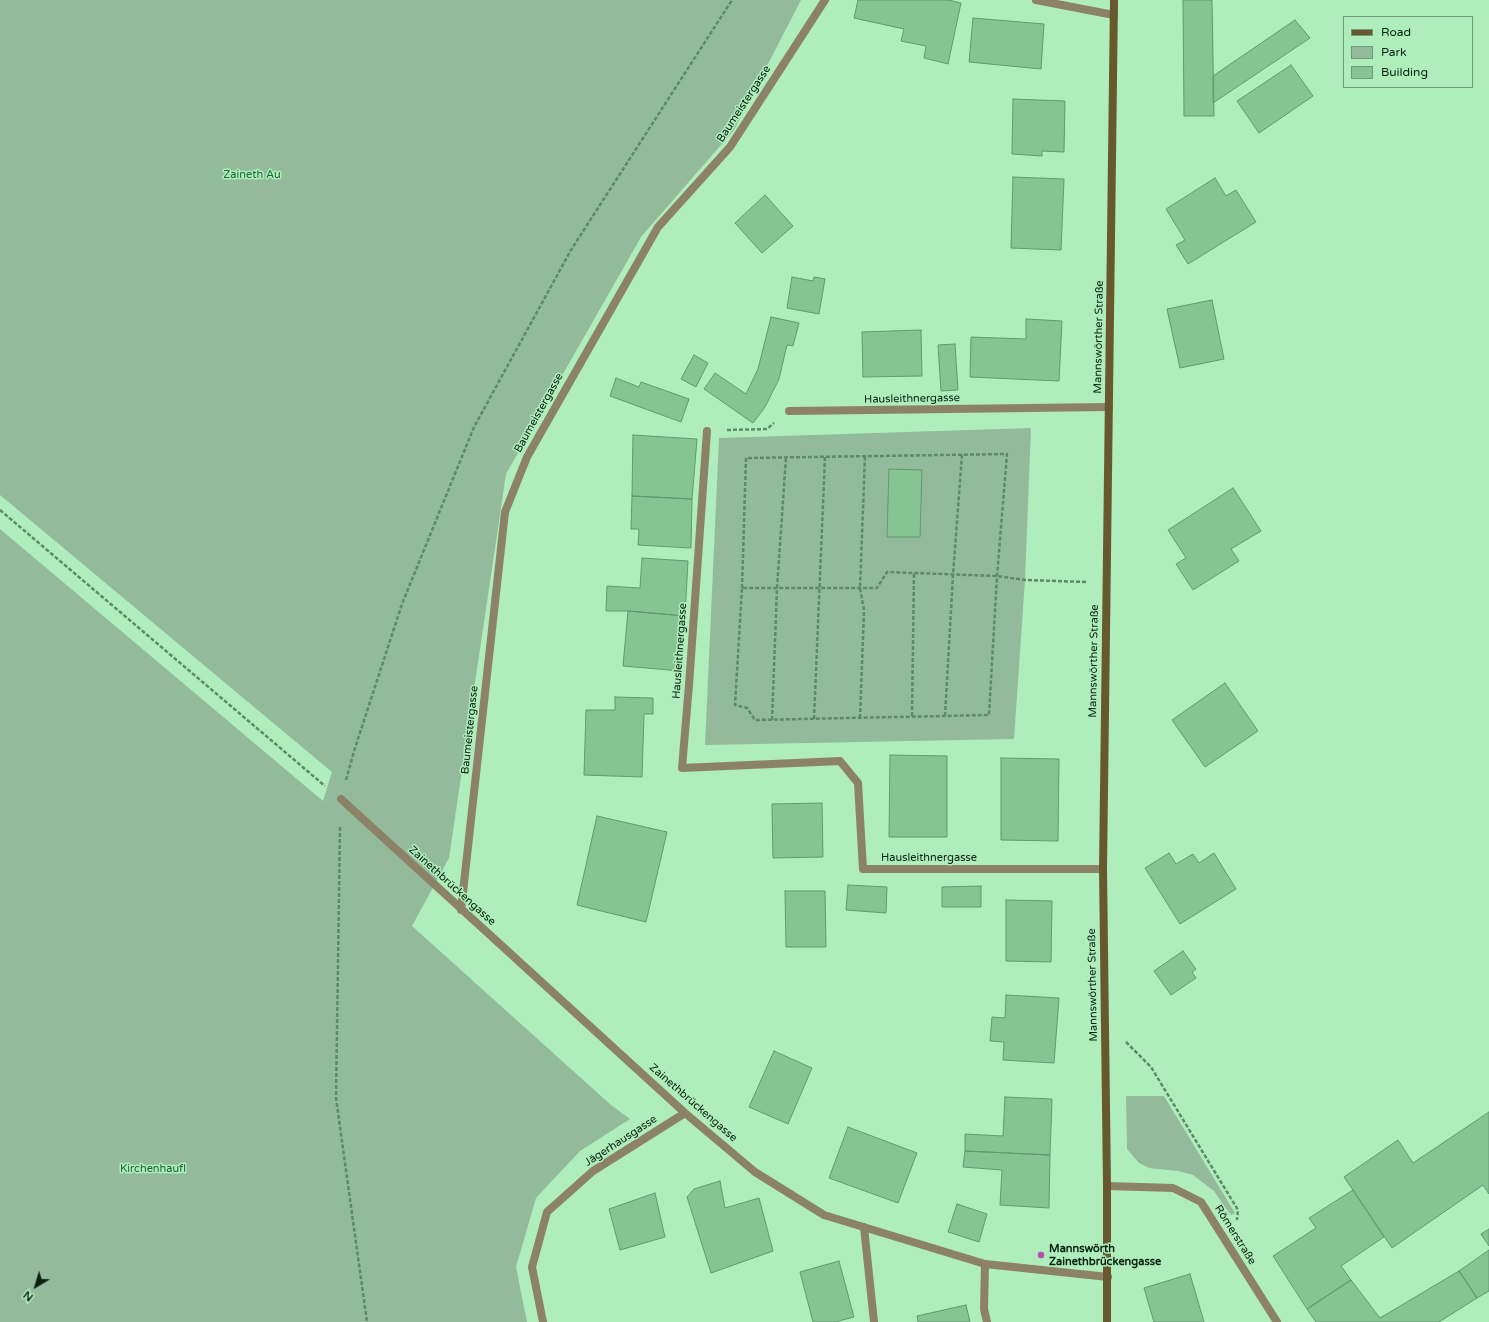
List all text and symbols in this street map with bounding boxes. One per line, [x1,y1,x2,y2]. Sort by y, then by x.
legend [1343,16,1473,88]
text: Road [1381,25,1411,39]
text: Park [1381,45,1407,59]
street label: Baumeistergasse [714,63,774,145]
text: Building [1381,65,1428,79]
park label: Zaineth Au [223,168,281,182]
street label: Mannswörther Straße [1091,280,1107,394]
street label: Baumeistergasse [512,371,566,455]
street label: Hausleithnergasse [864,392,960,406]
street label: Hausleithnergasse [670,603,690,699]
street label: Mannswörther Straße [1086,604,1102,718]
street label: Baumeistergasse [459,685,481,775]
street label: Zainethbrückengasse [406,844,498,928]
street label: Hausleithnergasse [881,851,977,865]
street label: Mannswörther Straße [1085,928,1101,1042]
street label: Zainethbrückengasse [646,1061,740,1145]
street label: Jägerhausgasse [582,1113,660,1169]
park label: Kirchenhaufl [120,1162,186,1176]
street label: Römerstraße [1211,1203,1259,1267]
place label: Mannswörth Zainethbrückengasse [1049,1242,1161,1268]
marker: Mannswörth Zainethbrückengasse [1036,1250,1046,1260]
north arrow [16,1266,56,1306]
text: N [21,1288,36,1304]

